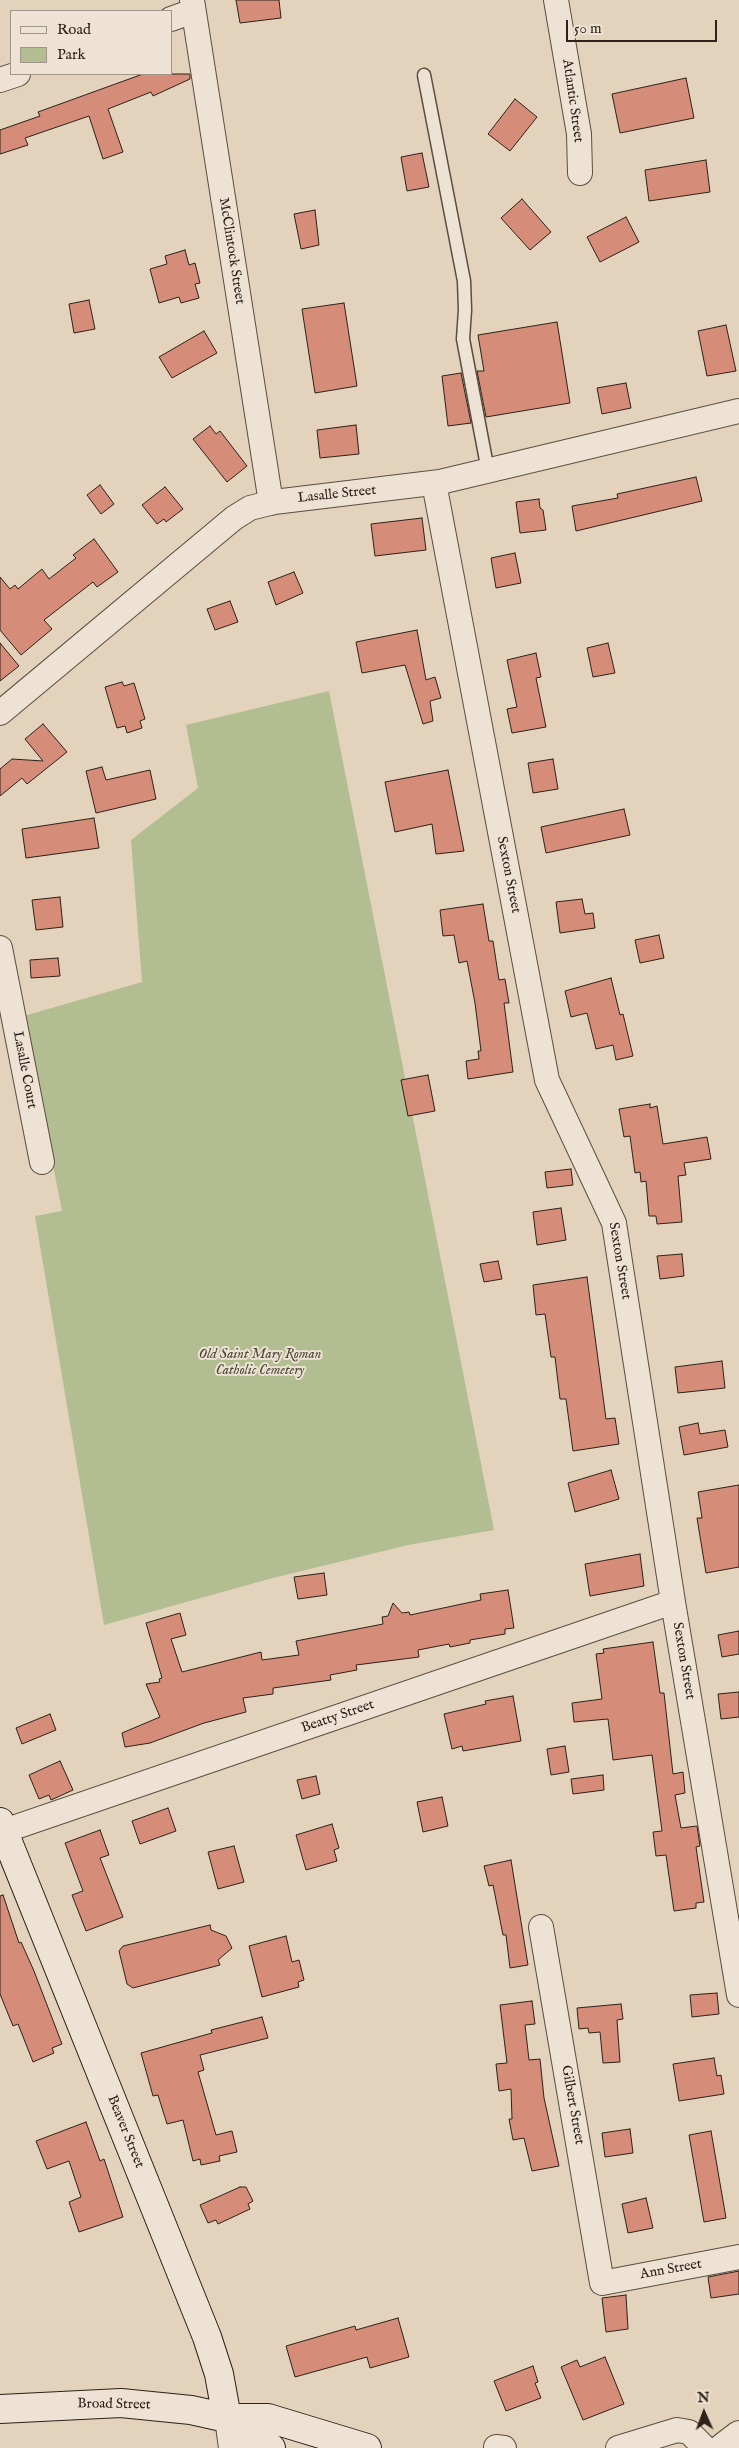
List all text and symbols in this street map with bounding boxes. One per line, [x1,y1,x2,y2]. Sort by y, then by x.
legend [10,10,172,75]
scale bar [569,10,720,42]
text: 50 m [574,19,602,38]
text: Road [57,20,91,39]
text: Park [57,45,86,64]
street label: Atlantic Street [558,58,586,144]
street label: McClintock Street [214,196,248,306]
street label: Lasalle Street [297,483,377,507]
street label: Sexton Street [492,835,524,915]
street label: Lasalle Court [8,1030,40,1110]
street label: Sexton Street [604,1221,634,1301]
park label: Old Saint Mary Roman Catholic Cemetery [199,1347,321,1380]
street label: Sexton Street [668,1621,698,1701]
street label: Beatty Street [299,1697,377,1737]
street label: Gilbert Street [557,2064,587,2146]
street label: Beaver Street [103,2093,147,2171]
street label: Ann Street [639,2256,703,2284]
north arrow [679,2388,729,2438]
text: N [697,2389,710,2407]
street label: Broad Street [77,2396,151,2414]

